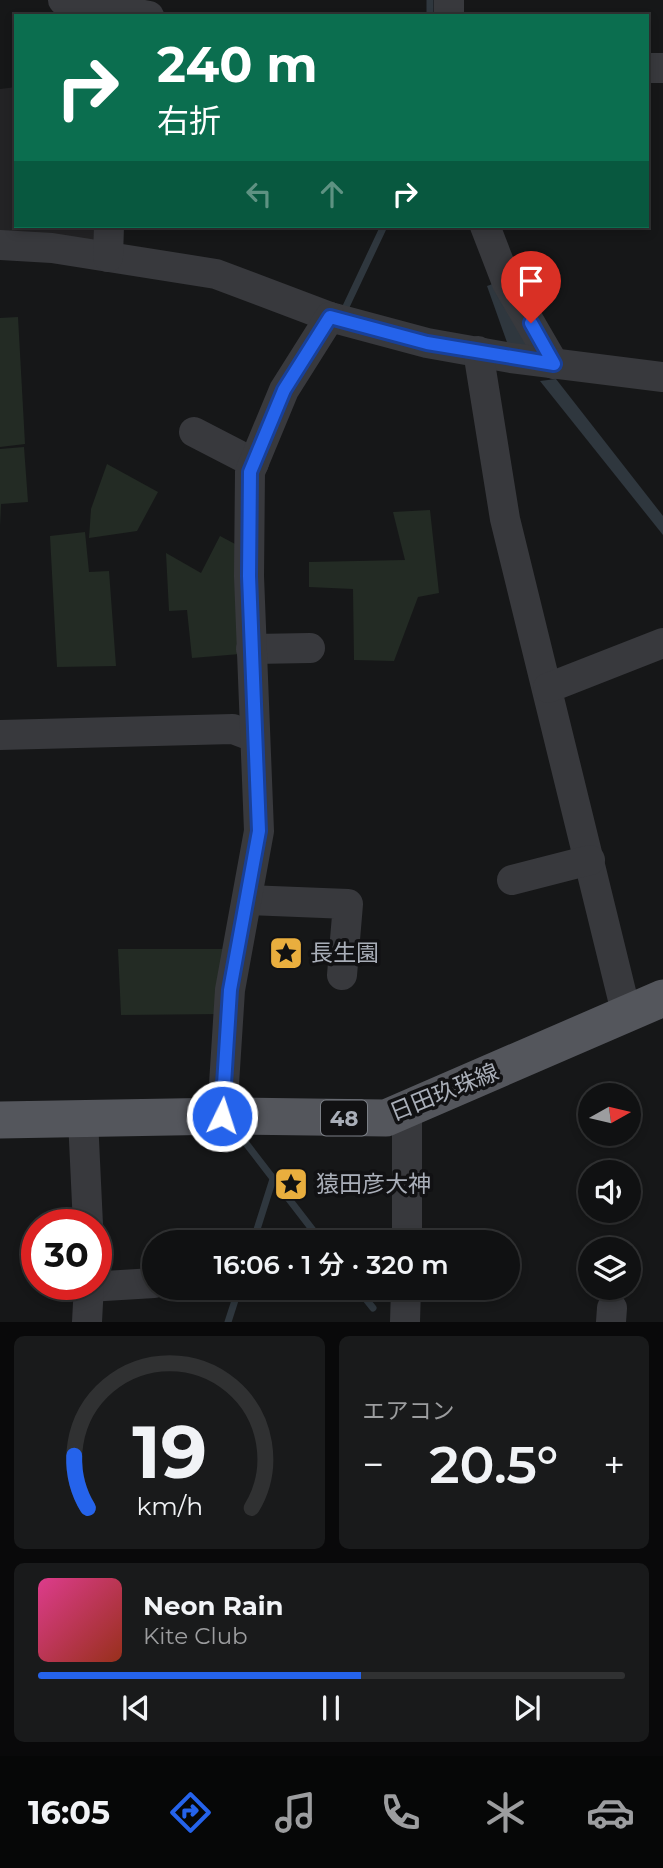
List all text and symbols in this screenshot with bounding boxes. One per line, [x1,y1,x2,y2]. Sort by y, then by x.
text: 240 m [157,35,318,94]
icon: right [42,42,133,133]
text: 右折 [157,101,221,140]
icon: left [240,175,278,213]
icon: ahead [313,175,351,213]
icon: right [386,175,424,213]
pin [501,251,561,323]
icon: arrive [512,262,550,300]
place icon: 長生園 [267,934,305,972]
place label: 長生園 [310,939,379,967]
street label: 日田玖珠線 [385,1057,503,1127]
position arrow [185,1079,259,1153]
north arrow [578,1083,640,1146]
map controls [578,1083,641,1300]
road number: 48 [321,1100,367,1136]
button: sound [578,1160,641,1223]
place icon: 猿田彦大神 [272,1165,310,1203]
place label: 猿田彦大神 [316,1170,431,1198]
speed limit sign: 30 [21,1209,112,1300]
button: layers [578,1237,641,1300]
text: 16:06 · 1 分 · 320 m [213,1249,449,1281]
text: エアコン [363,1397,455,1425]
text: 19 [132,1409,207,1497]
text: 20.5° [429,1433,558,1496]
text: − [363,1441,384,1488]
text: + [603,1441,625,1488]
text: km/h [136,1491,203,1521]
text: Neon Rain [143,1590,284,1622]
text: Kite Club [143,1622,248,1650]
icon: previous [117,1689,155,1727]
icon: pause [312,1689,350,1727]
icon: next [508,1689,546,1727]
icon: directions [166,1788,215,1837]
icon: music [271,1788,320,1837]
icon: phone [376,1788,425,1837]
icon: climate [481,1788,530,1837]
icon: car [586,1788,635,1837]
text: 16:05 [28,1793,110,1832]

